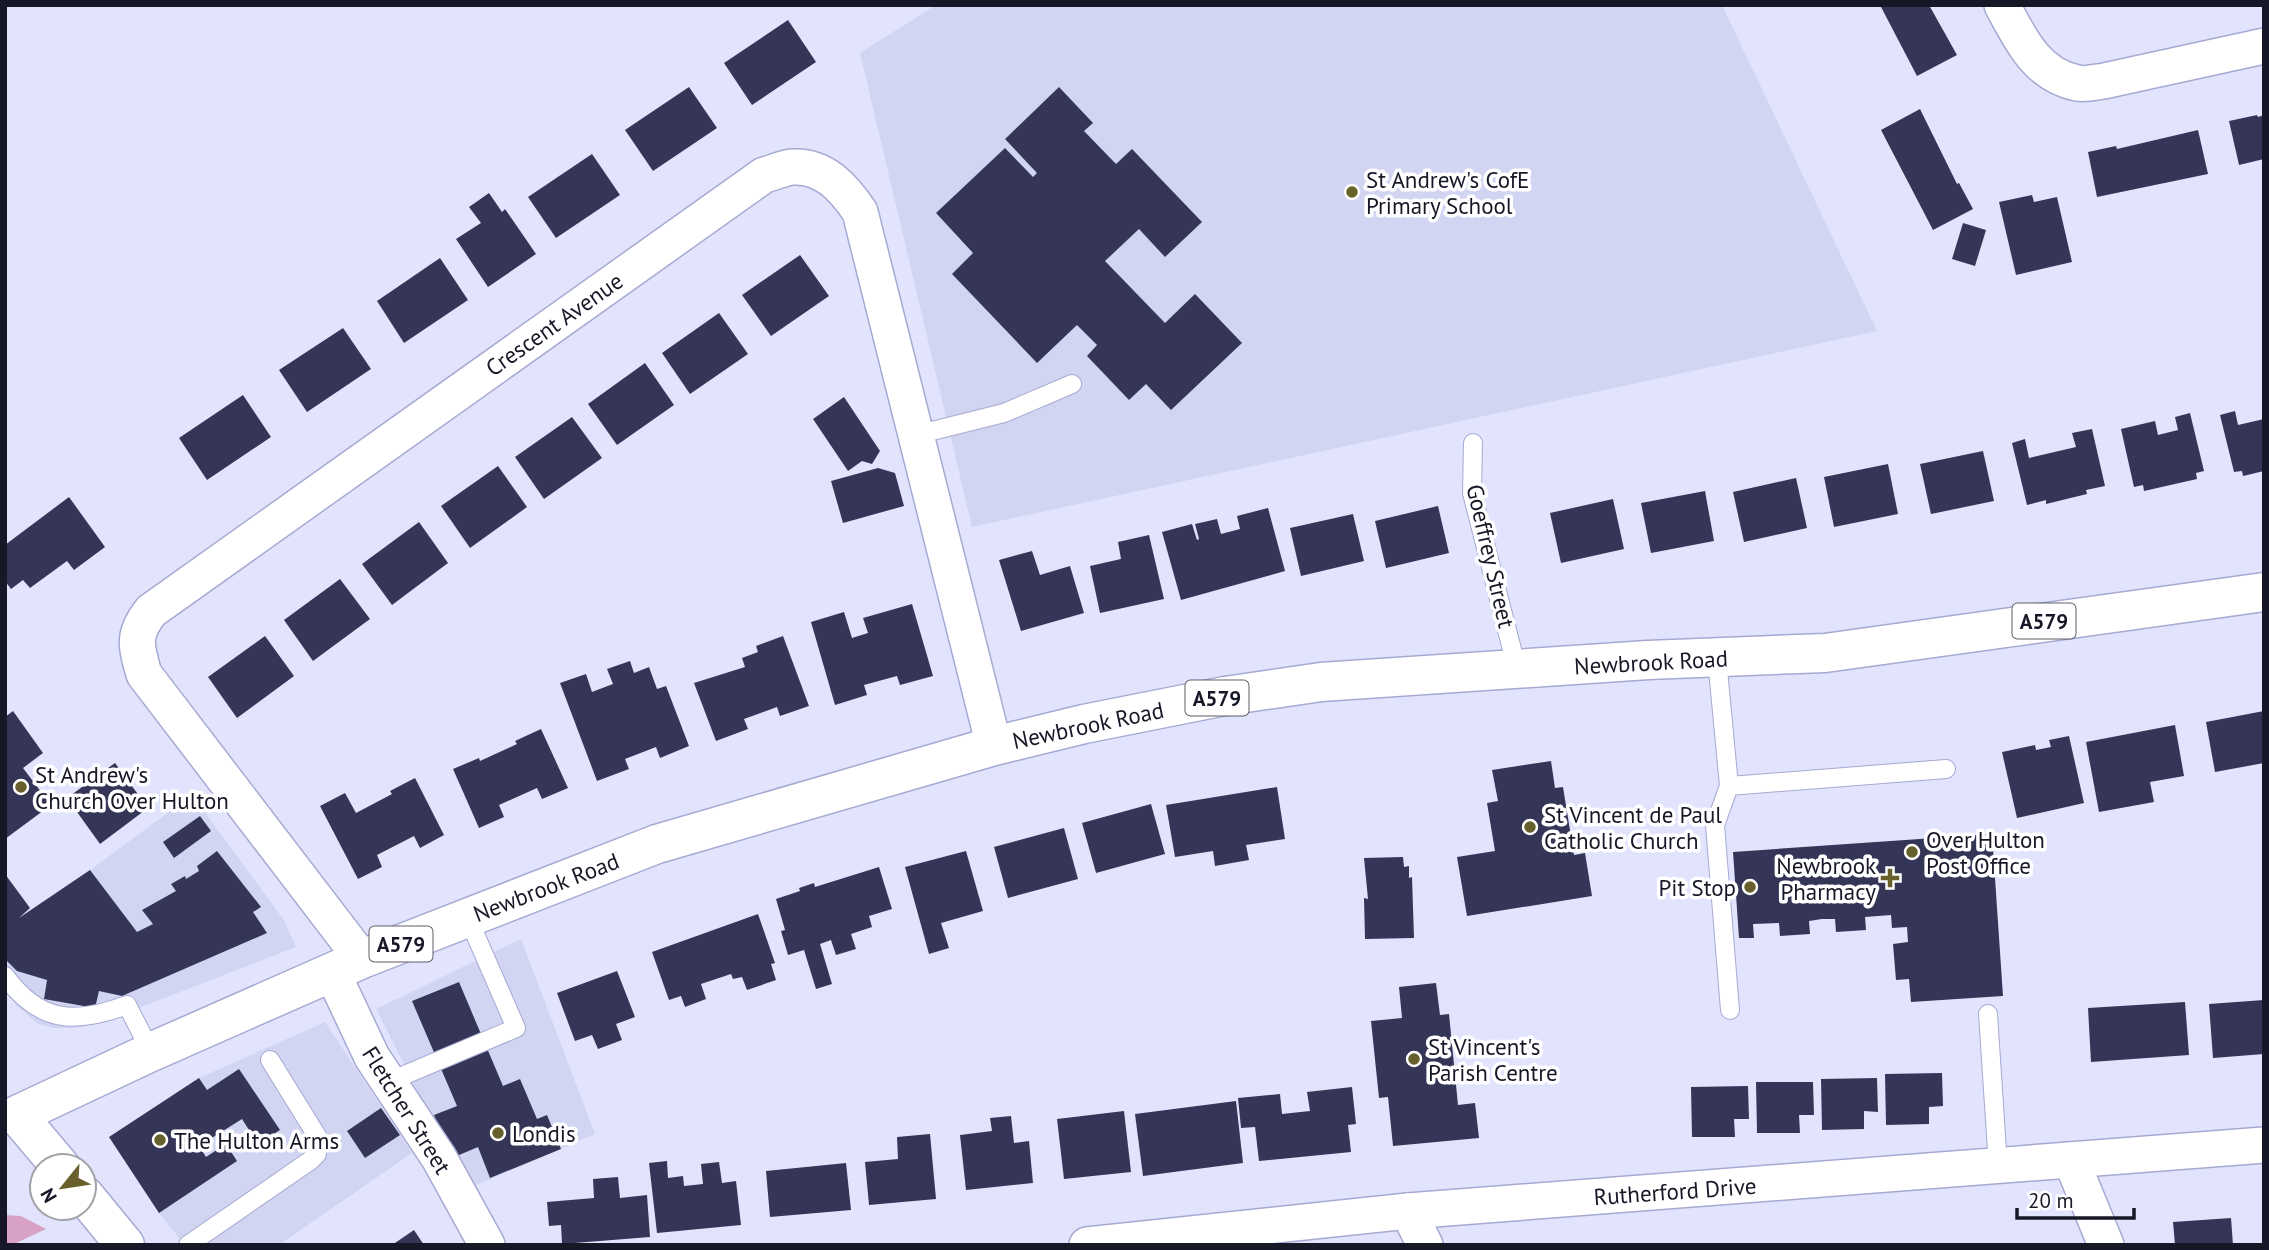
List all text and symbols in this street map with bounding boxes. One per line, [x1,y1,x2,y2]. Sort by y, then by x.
place label: St Andrew's CofE Primary School [1366,165,1529,220]
marker: St Andrew's CofE Primary School [1344,184,1360,200]
street label: Crescent Avenue [480,266,628,382]
street label: Goeffrey Street [1460,481,1522,631]
road number: A579 [2012,604,2076,638]
street label: Newbrook Road [1573,643,1729,681]
road number: A579 [1186,680,1248,716]
street label: Newbrook Road [1010,695,1166,755]
place label: St Andrew's Church Over Hulton [35,760,229,815]
marker: St Andrew's Church Over Hulton [13,779,29,795]
place label: St Vincent de Paul Catholic Church [1544,800,1722,855]
marker: St Vincent de Paul Catholic Church [1522,819,1538,835]
place label: Over Hulton Post Office [1926,825,2045,880]
marker: Over Hulton Post Office [1904,844,1920,860]
street label: Newbrook Road [469,846,623,928]
place label: Newbrook Pharmacy [1776,851,1876,906]
marker: Newbrook Pharmacy [1882,870,1898,886]
place label: Pit Stop [1659,873,1736,902]
marker: Pit Stop [1742,879,1758,895]
road number: A579 [370,926,432,962]
place label: St Vincent's Parish Centre [1428,1032,1558,1087]
street label: Fletcher Street [356,1041,458,1179]
marker: St Vincent's Parish Centre [1406,1051,1422,1067]
place label: Londis [512,1119,576,1148]
marker: Londis [490,1125,506,1141]
place label: The Hulton Arms [174,1126,339,1155]
marker: The Hulton Arms [152,1132,168,1148]
north arrow [28,1152,98,1222]
street label: Rutherford Drive [1593,1171,1757,1211]
scale bar [2017,1176,2134,1220]
text: N [35,1184,62,1207]
text: 20 m [2028,1187,2074,1214]

